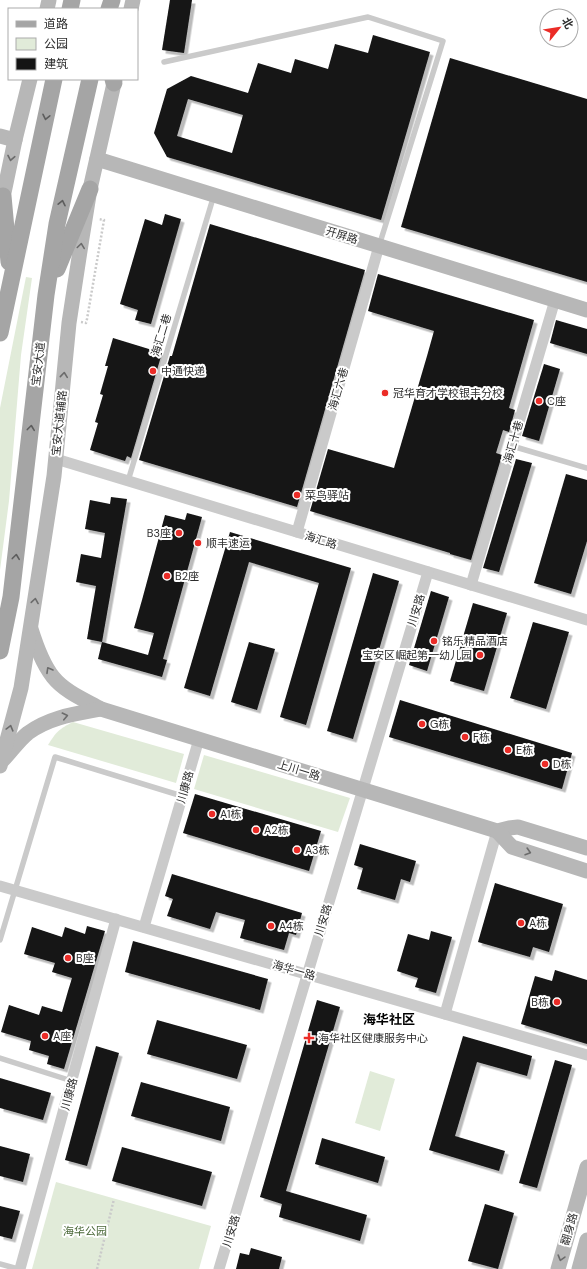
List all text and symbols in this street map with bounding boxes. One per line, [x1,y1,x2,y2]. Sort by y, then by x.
legend [8,8,138,80]
north arrow [539,8,579,48]
text: 北 [559,15,576,31]
text: 道路 [44,16,68,32]
text: 公园 [44,36,68,52]
text: 建筑 [44,56,68,72]
one-way arrow [43,114,51,120]
one-way arrow [7,155,16,161]
one-way arrow [57,199,65,206]
street label: 开屏路 [324,223,360,247]
one-way arrow [76,243,85,249]
street label: 海汇二巷 [148,312,174,358]
street label: 宝安大道 [28,341,48,387]
place label: 中通快递 [161,364,205,378]
marker: 中通快递 [148,366,158,376]
street label: 海汇六巷 [325,366,351,412]
one-way arrow [59,372,68,378]
place label: 冠华育才学校银丰分校 [393,386,503,400]
marker: 冠华育才学校银丰分校 [380,388,390,398]
street label: 宝安大道辅路 [49,389,69,457]
place label: C座 [547,394,566,408]
marker: C座 [534,396,544,406]
street label: 海汇十巷 [500,419,526,465]
one-way arrow [26,425,35,431]
place label: 菜鸟驿站 [305,488,349,502]
marker: 菜鸟驿站 [292,490,302,500]
place label: B3座 [147,526,171,540]
marker: B3座 [174,528,184,538]
street label: 海汇路 [303,528,339,552]
place label: 顺丰速运 [206,536,250,550]
marker: 顺丰速运 [193,538,203,548]
one-way arrow [11,554,20,560]
place label: B2座 [175,569,199,583]
marker: B2座 [162,571,172,581]
street label: 川安路 [404,592,428,628]
one-way arrow [30,598,39,604]
place label: 铭乐精品酒店 [442,634,508,648]
marker: 铭乐精品酒店 [429,636,439,646]
place label: 宝安区崛起第一幼儿园 [362,648,472,662]
marker: 宝安区崛起第一幼儿园 [475,650,485,660]
one-way arrow [46,667,53,674]
one-way arrow [62,713,68,721]
place label: G栋 [430,717,449,731]
marker: G栋 [417,719,427,729]
one-way arrow [5,725,14,732]
place label: F栋 [473,730,490,744]
marker: F栋 [460,732,470,742]
place label: E栋 [516,743,533,757]
marker: E栋 [503,745,513,755]
street label: 上川一路 [276,757,322,783]
place label: D栋 [553,757,572,771]
marker: D栋 [540,759,550,769]
street label: 川康路 [174,769,196,805]
place label: A1栋 [220,807,241,821]
marker: A1栋 [207,809,217,819]
place label: A2栋 [264,823,289,837]
marker: A2栋 [251,825,261,835]
place label: A3栋 [305,843,330,857]
marker: A3栋 [292,845,302,855]
one-way arrow [524,847,531,856]
street label: 川安路 [311,902,335,938]
place label: A栋 [529,916,547,930]
marker: A栋 [516,918,526,928]
place label: A4栋 [279,919,304,933]
marker: A4栋 [266,921,276,931]
place label: B座 [76,951,94,965]
marker: B座 [63,953,73,963]
street label: 海华一路 [271,957,317,983]
place label: B栋 [531,995,549,1009]
marker: B栋 [552,997,562,1007]
district label: 海华社区 [363,1011,415,1028]
place label: A座 [53,1029,71,1043]
marker: A座 [40,1031,50,1041]
place label: 海华社区健康服务中心 [318,1031,428,1045]
marker: 海华社区健康服务中心 [303,1032,315,1044]
street label: 川康路 [58,1076,80,1112]
street label: 翻身路 [558,1211,580,1247]
street label: 川安路 [219,1213,243,1249]
park label: 海华公园 [63,1224,107,1238]
one-way arrow [557,1254,566,1261]

